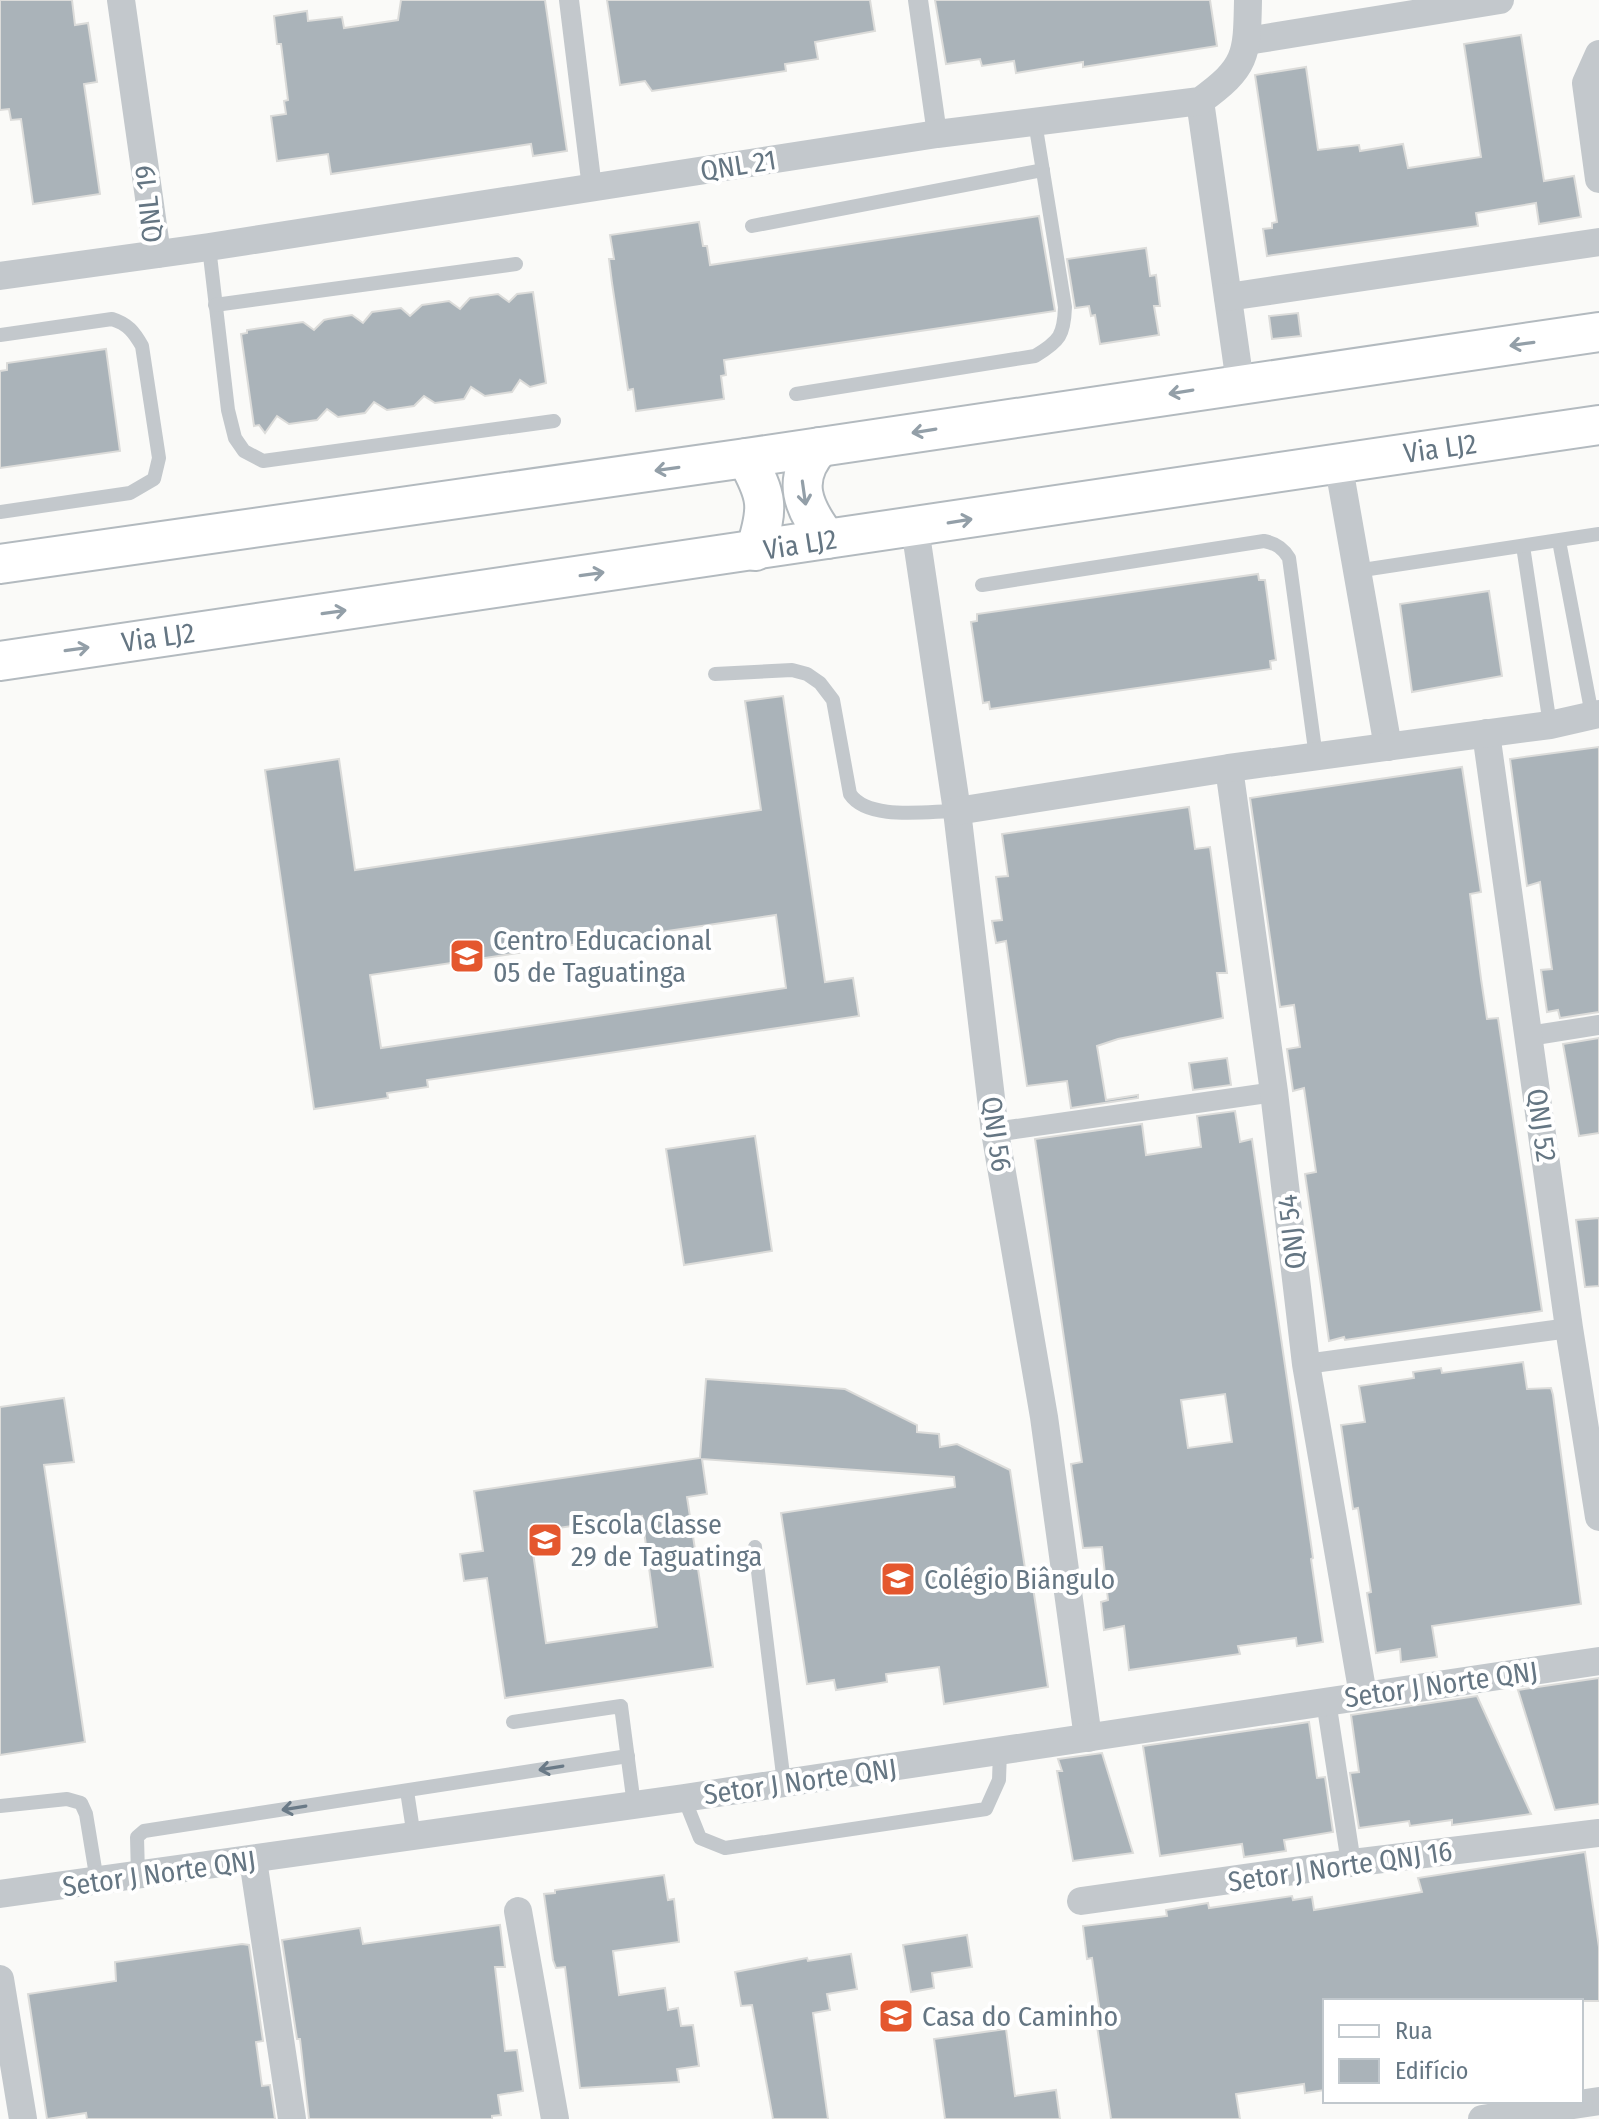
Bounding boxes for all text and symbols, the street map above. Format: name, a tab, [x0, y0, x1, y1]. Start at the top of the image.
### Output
street label: QNL 21	[698, 143, 778, 188]
street label: QNL 19	[128, 163, 169, 245]
one-way arrow	[1509, 336, 1536, 351]
one-way arrow	[1169, 385, 1194, 400]
one-way arrow	[912, 424, 937, 439]
street label: Via LJ2	[1401, 427, 1479, 470]
one-way arrow	[655, 462, 680, 477]
one-way arrow	[797, 480, 812, 506]
one-way arrow	[947, 512, 972, 527]
street label: Via LJ2	[761, 522, 839, 567]
one-way arrow	[579, 566, 604, 581]
one-way arrow	[321, 604, 347, 619]
street label: Via LJ2	[119, 616, 197, 659]
one-way arrow	[64, 641, 89, 656]
place label: Centro Educacional 05 de Taguatinga	[493, 924, 712, 989]
school or university icon: Centro Educacional 05 de Taguatinga	[448, 937, 486, 975]
street label: QNJ 52	[1520, 1086, 1563, 1164]
street label: QNJ 56	[975, 1094, 1018, 1174]
street label: QNJ 54	[1271, 1193, 1312, 1271]
place label: Escola Classe 29 de Taguatinga	[571, 1508, 762, 1573]
school or university icon: Escola Classe 29 de Taguatinga	[526, 1521, 564, 1559]
school or university icon: Colégio Biângulo	[879, 1560, 917, 1598]
place label: Colégio Biângulo	[924, 1563, 1115, 1596]
street label: Setor J Norte QNJ	[1342, 1655, 1540, 1714]
street label: Setor J Norte QNJ	[701, 1752, 899, 1811]
one-way arrow	[538, 1761, 564, 1776]
one-way arrow	[282, 1801, 307, 1816]
street label: Setor J Norte QNJ 16	[1226, 1834, 1454, 1899]
street label: Setor J Norte QNJ	[60, 1844, 258, 1903]
school or university icon: Casa do Caminho	[877, 1997, 915, 2035]
legend	[1323, 1999, 1583, 2103]
place label: Casa do Caminho	[922, 2000, 1118, 2033]
text: Rua	[1395, 2017, 1432, 2045]
text: Edifício	[1395, 2057, 1468, 2085]

